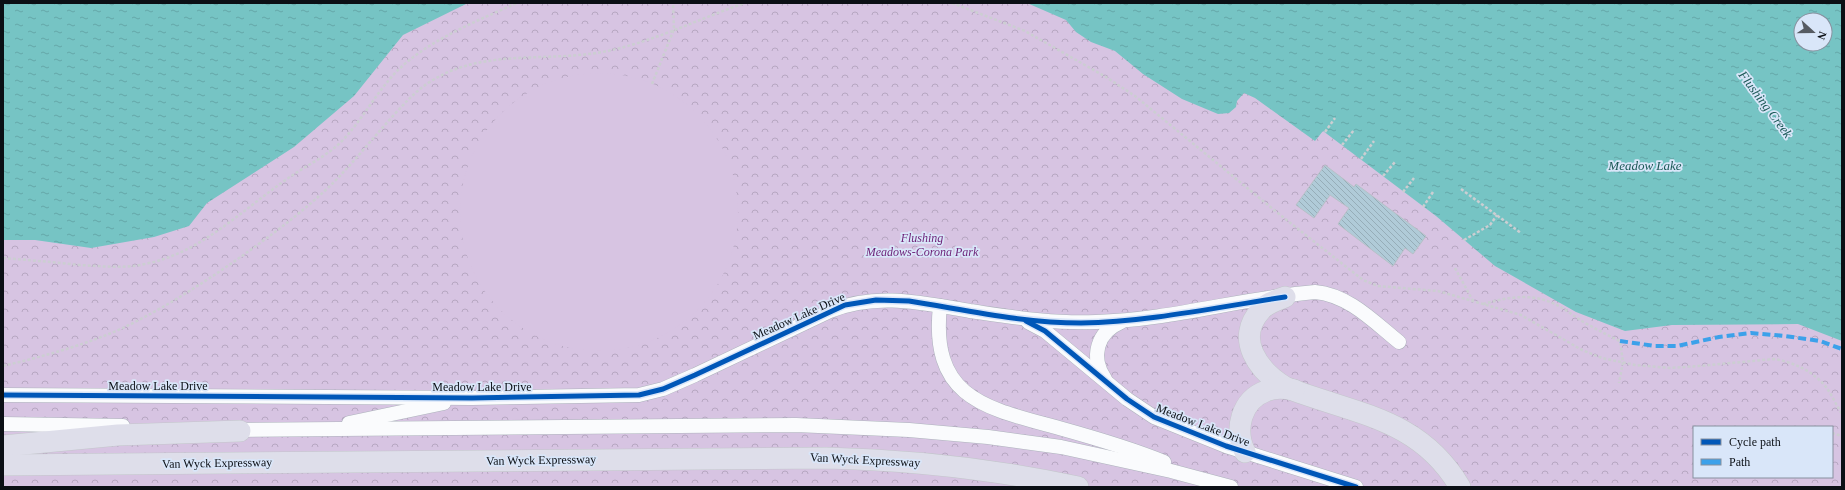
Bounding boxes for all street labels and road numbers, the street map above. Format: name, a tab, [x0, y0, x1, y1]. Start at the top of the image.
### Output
street label: Meadow Lake Drive	[751, 289, 847, 343]
street label: Meadow Lake Drive	[108, 379, 208, 393]
street label: Meadow Lake Drive	[432, 380, 532, 394]
street label: Meadow Lake Drive	[1154, 401, 1252, 449]
street label: Van Wyck Expressway	[810, 450, 920, 470]
street label: Van Wyck Expressway	[486, 452, 596, 468]
street label: Van Wyck Expressway	[162, 455, 272, 471]

